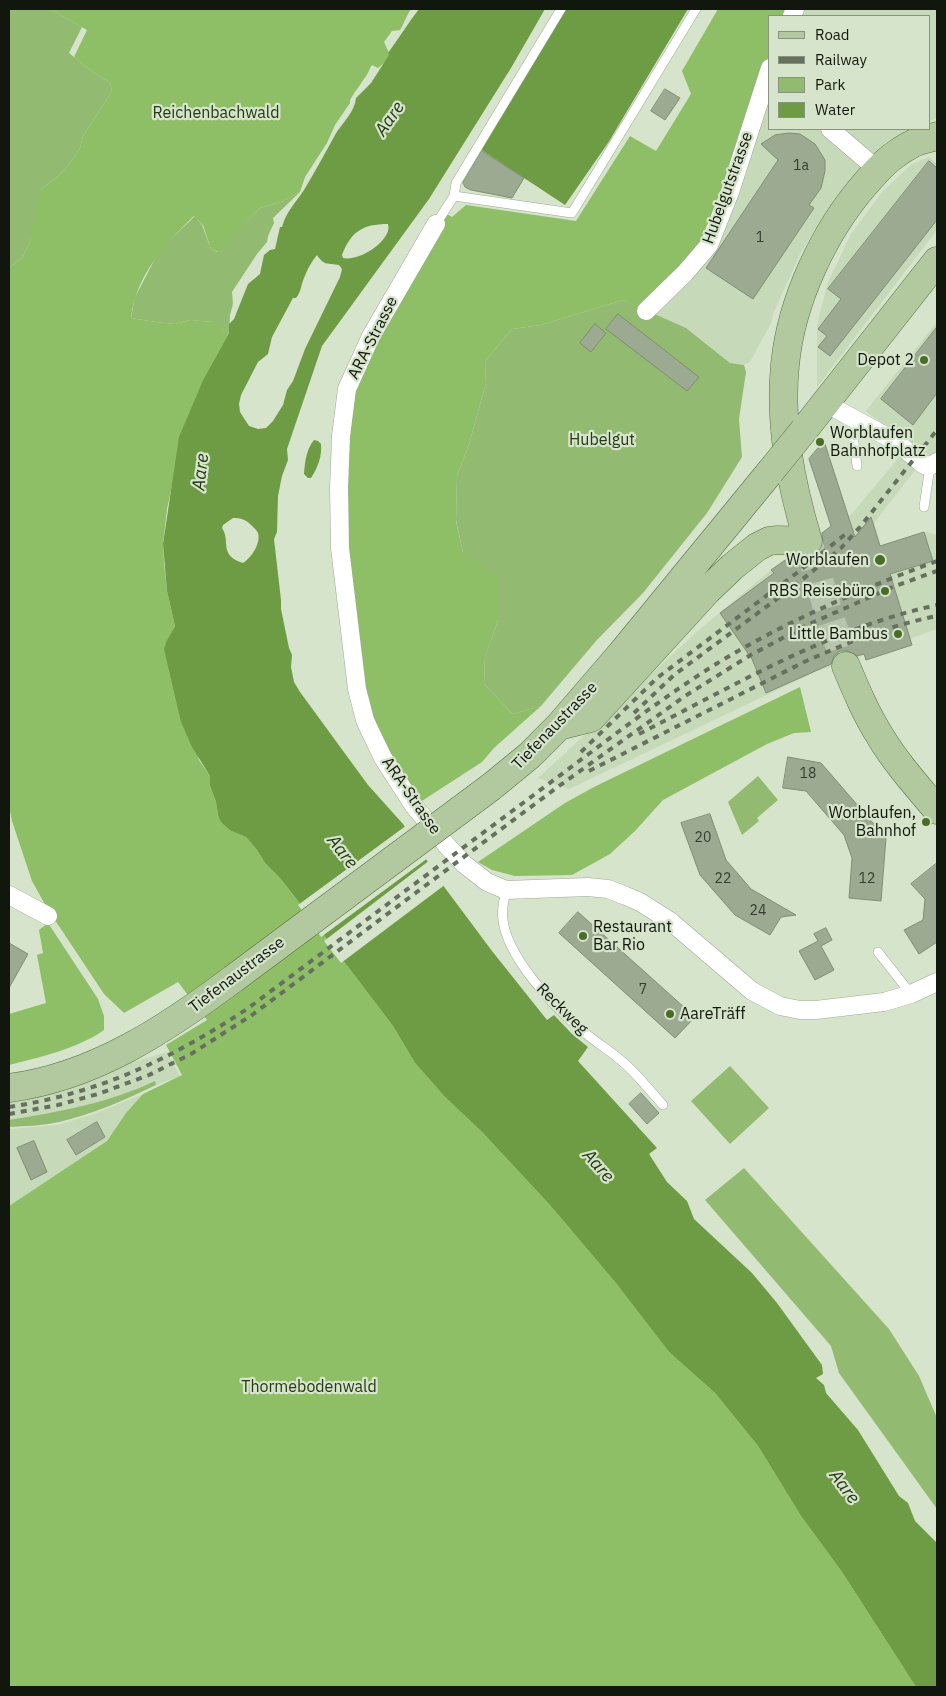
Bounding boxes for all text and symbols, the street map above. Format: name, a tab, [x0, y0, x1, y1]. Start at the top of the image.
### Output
legend	[768, 15, 931, 130]
text: Road	[815, 25, 850, 44]
text: Railway	[815, 50, 867, 69]
text: Park	[815, 75, 845, 94]
water label: Aare	[371, 98, 409, 140]
text: Water	[815, 100, 855, 119]
park label: Reichenbachwald	[153, 103, 279, 123]
street label: Hubelgutstrasse	[699, 129, 757, 247]
house number: 1a	[793, 158, 809, 174]
house number: 1	[756, 230, 764, 246]
street label: ARA-Strasse	[344, 294, 402, 382]
place label: Depot 2	[857, 350, 914, 370]
marker: Depot 2	[918, 354, 930, 366]
place label: Worblaufen Bahnhofplatz	[830, 423, 926, 461]
park label: Hubelgut	[569, 430, 635, 450]
marker: Worblaufen Bahnhofplatz	[814, 436, 826, 448]
water label: Aare	[188, 452, 214, 492]
place label: Worblaufen	[786, 550, 869, 570]
marker: Worblaufen	[873, 553, 887, 567]
place label: RBS Reisebüro	[769, 581, 875, 601]
marker: RBS Reisebüro	[879, 585, 891, 597]
place label: Little Bambus	[789, 624, 888, 644]
marker: Little Bambus	[892, 628, 904, 640]
street label: Tiefenaustrasse	[508, 678, 602, 774]
street label: ARA-Strasse	[377, 754, 445, 838]
house number: 18	[800, 766, 816, 782]
place label: Worblaufen, Bahnhof	[829, 803, 916, 841]
marker: Worblaufen, Bahnhof	[920, 816, 932, 828]
house number: 20	[695, 830, 711, 846]
water label: Aare	[322, 831, 362, 873]
house number: 22	[715, 871, 731, 887]
house number: 12	[859, 871, 875, 887]
house number: 24	[750, 903, 766, 919]
place label: Restaurant Bar Rio	[593, 917, 672, 955]
marker: Restaurant Bar Rio	[577, 930, 589, 942]
street label: Tiefenaustrasse	[186, 933, 288, 1017]
street label: Reckweg	[532, 979, 592, 1039]
house number: 7	[639, 982, 647, 998]
place label: AareTräff	[680, 1004, 745, 1024]
marker: AareTräff	[664, 1008, 676, 1020]
water label: Aare	[578, 1145, 618, 1187]
park label: Thormebodenwald	[241, 1377, 377, 1397]
water label: Aare	[824, 1466, 864, 1508]

